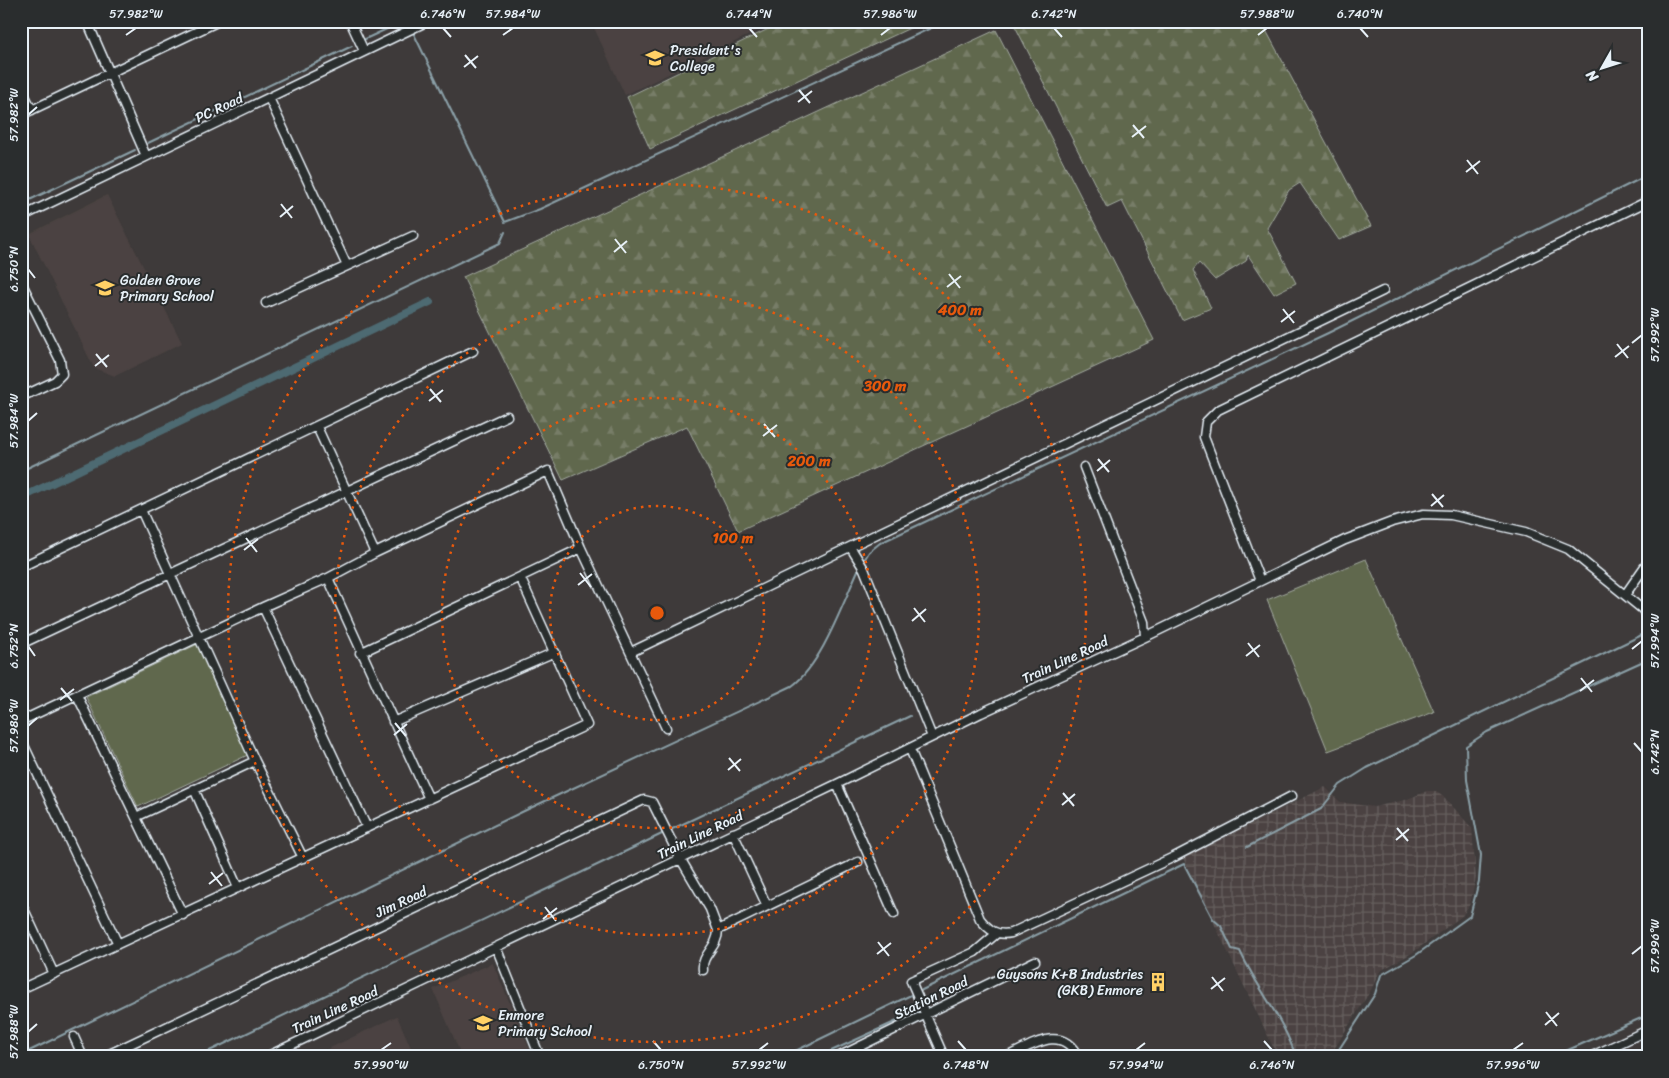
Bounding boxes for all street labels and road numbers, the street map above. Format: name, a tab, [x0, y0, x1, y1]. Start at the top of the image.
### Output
street label: PC Road	[191, 85, 249, 130]
street label: Train Line Road	[1018, 628, 1114, 691]
street label: Train Line Road	[653, 803, 749, 867]
street label: Jim Road	[370, 878, 433, 925]
street label: Station Road	[890, 968, 974, 1027]
street label: Train Line Road	[288, 978, 384, 1041]

